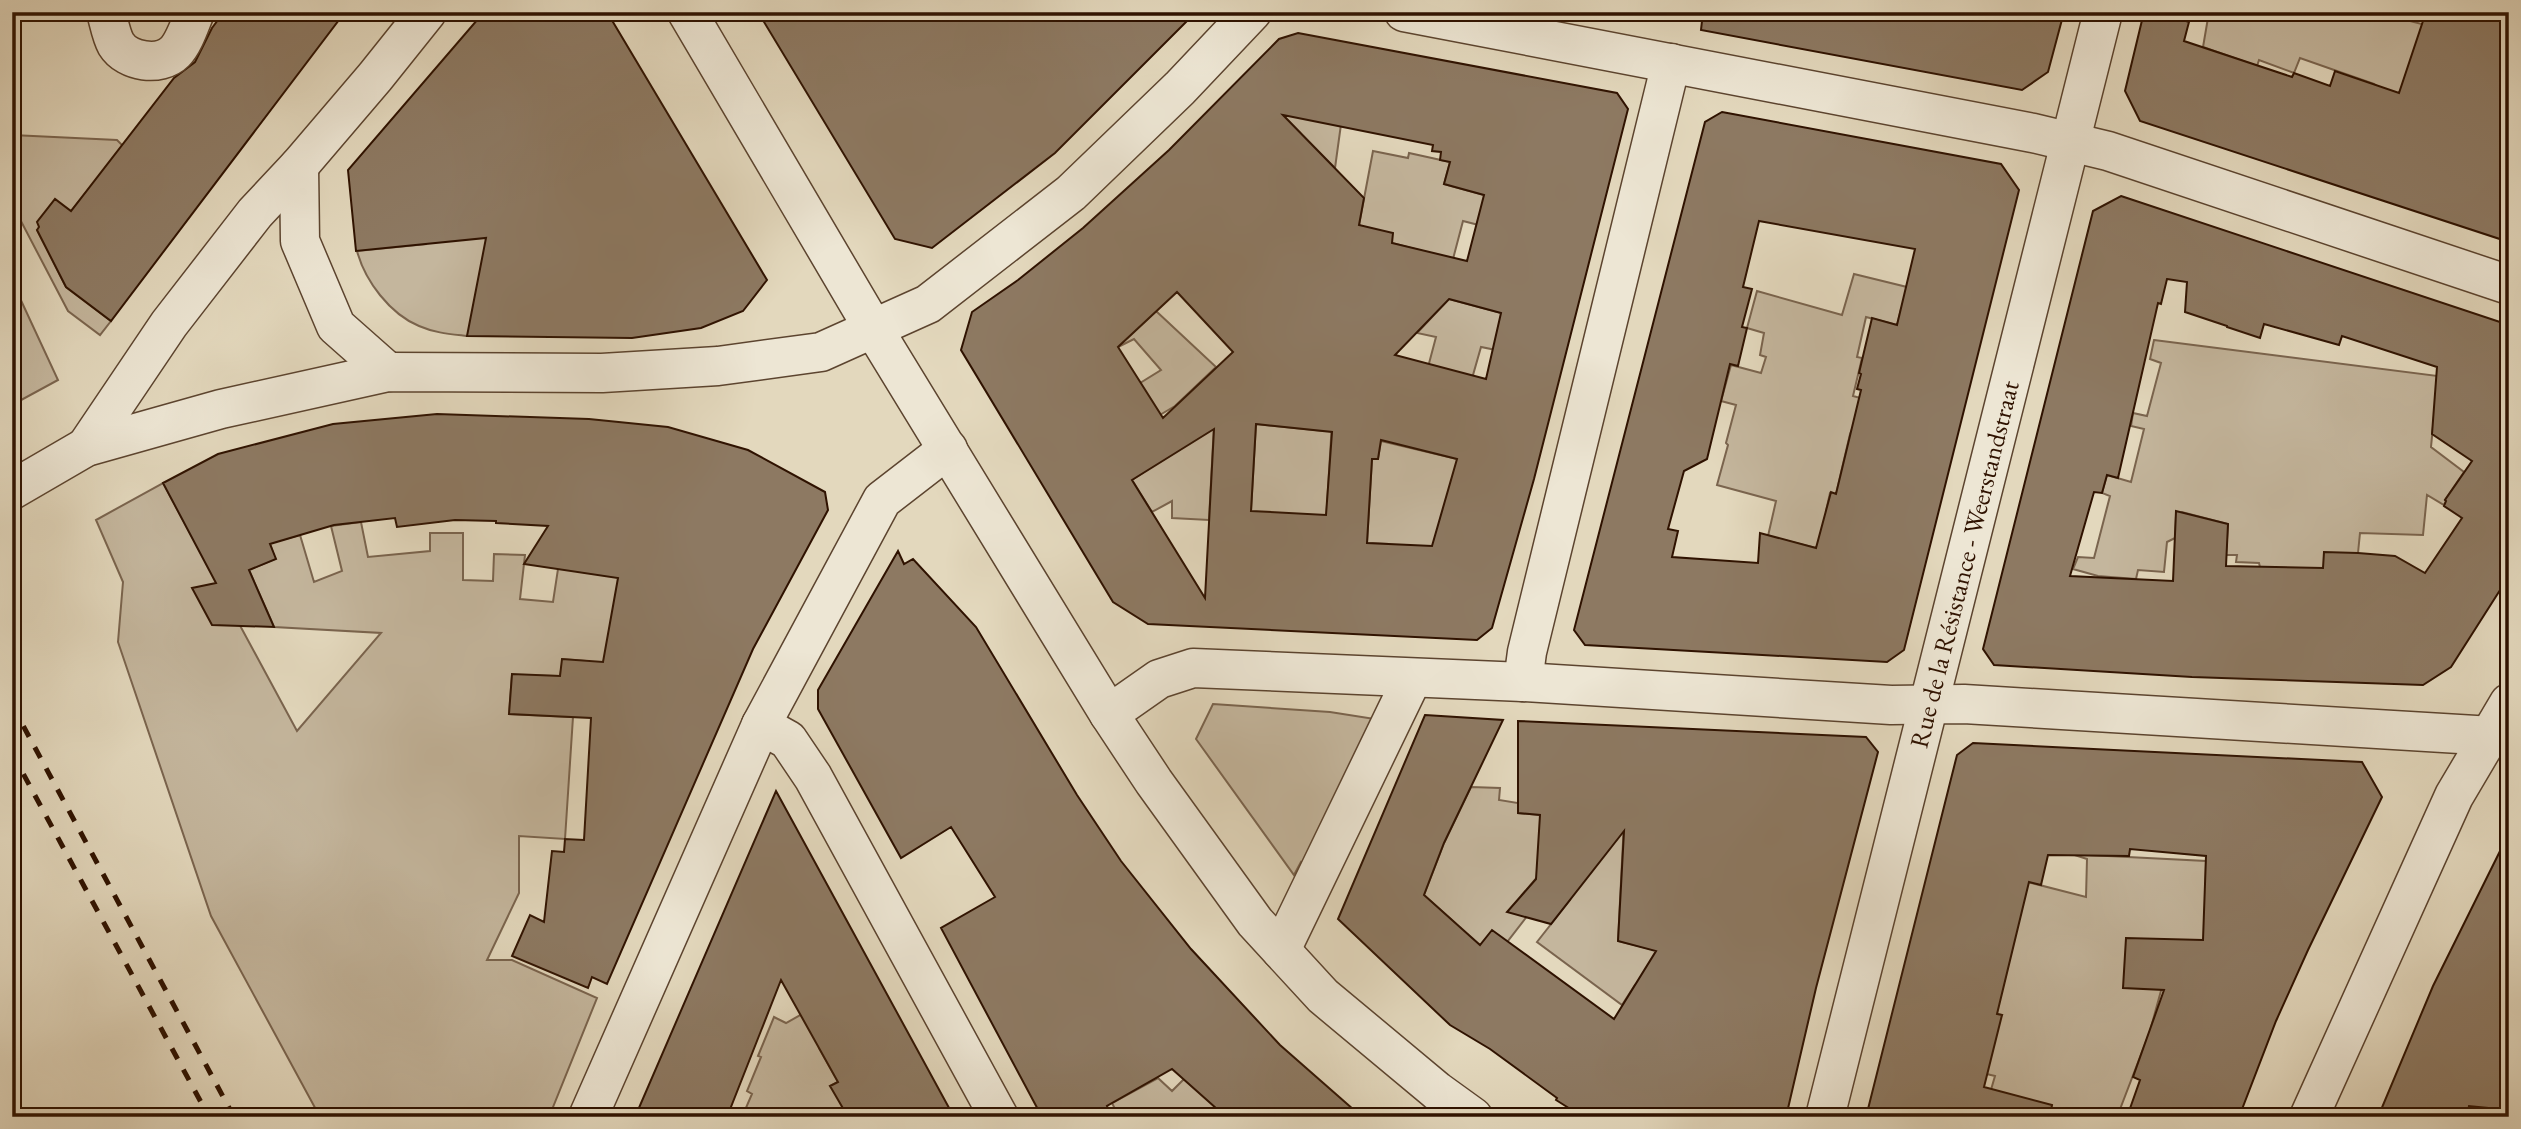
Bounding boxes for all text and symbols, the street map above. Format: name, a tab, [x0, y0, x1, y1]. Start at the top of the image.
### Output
street label: Rue de la Résistance - Weerstandstraat	[1901, 377, 2027, 752]

